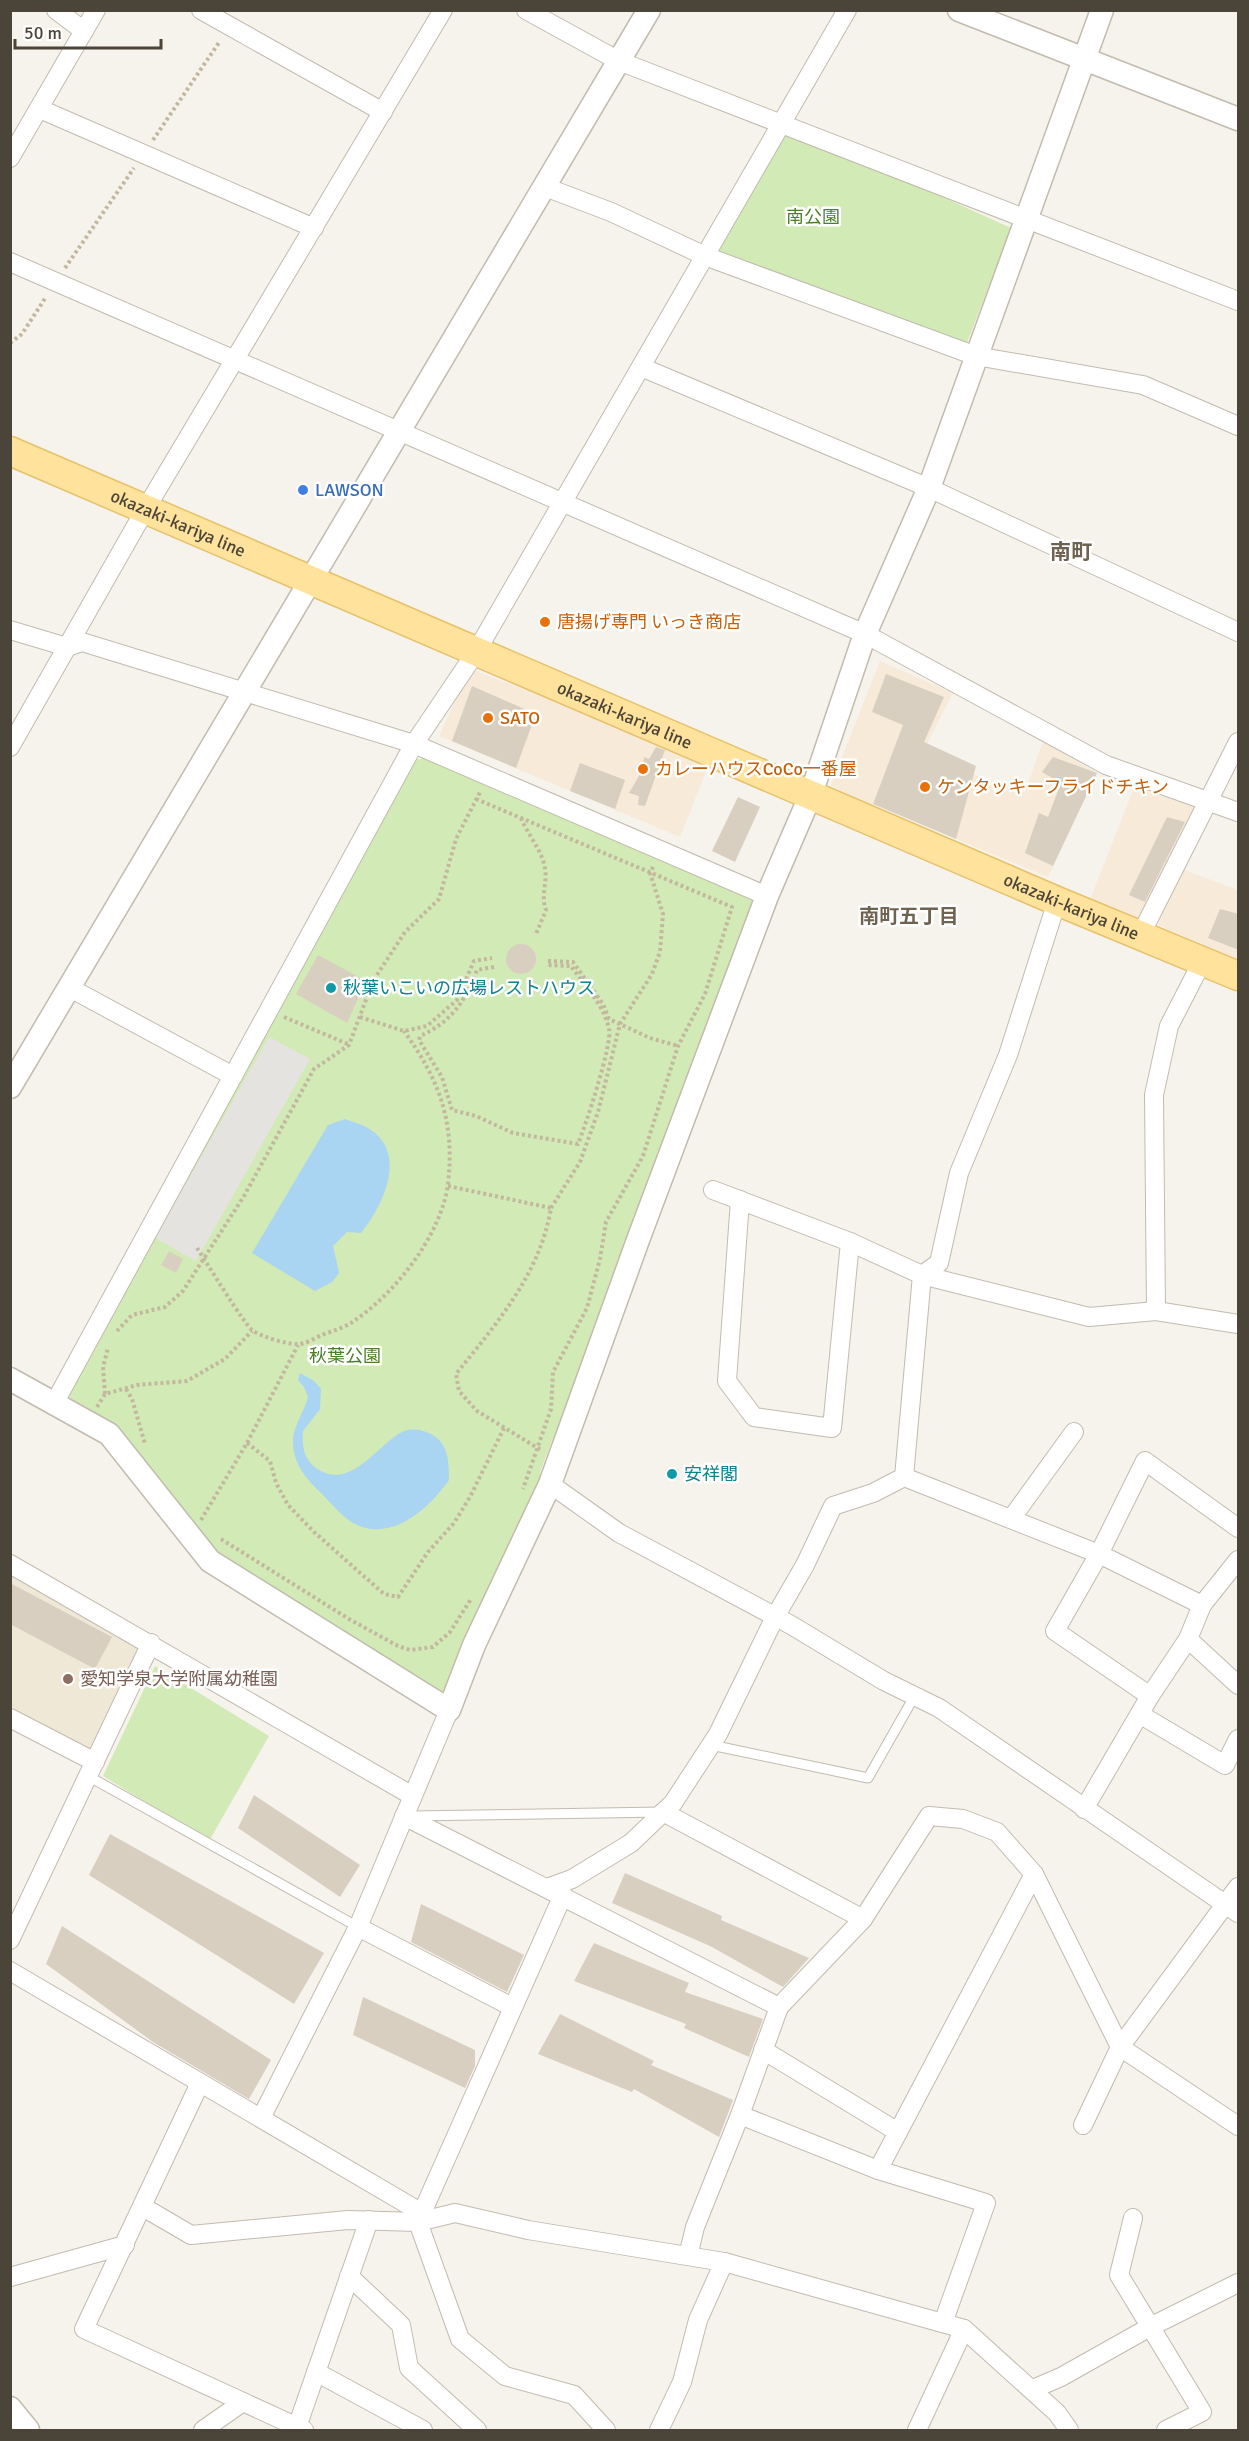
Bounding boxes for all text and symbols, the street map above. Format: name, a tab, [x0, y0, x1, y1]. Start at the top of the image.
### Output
scale bar	[15, 12, 160, 50]
text: 50 m	[24, 22, 62, 44]
park label: 南公園	[786, 206, 840, 228]
place label: LAWSON	[315, 479, 384, 501]
marker: LAWSON	[296, 483, 310, 497]
street label: okazaki-kariya line	[107, 485, 249, 562]
district label: 南町	[1050, 539, 1092, 565]
place label: 唐揚げ専門 いっき商店	[557, 611, 741, 633]
marker: 唐揚げ専門 いっき商店	[538, 615, 552, 629]
street label: okazaki-kariya line	[554, 676, 696, 754]
place label: SATO	[500, 707, 540, 729]
marker: SATO	[481, 711, 495, 725]
place label: カレーハウスCoCo一番屋	[655, 758, 857, 780]
marker: カレーハウスCoCo一番屋	[636, 762, 650, 776]
place label: ケンタッキーフライドチキン	[937, 776, 1169, 798]
marker: ケンタッキーフライドチキン	[918, 780, 932, 794]
street label: okazaki-kariya line	[1000, 868, 1142, 945]
district label: 南町五丁目	[859, 904, 959, 929]
place label: 秋葉いこいの広場レストハウス	[343, 977, 595, 999]
marker: 秋葉いこいの広場レストハウス	[324, 981, 338, 995]
park label: 秋葉公園	[309, 1345, 381, 1367]
place label: 安祥閣	[684, 1463, 738, 1485]
marker: 安祥閣	[665, 1467, 679, 1481]
place label: 愛知学泉大学附属幼稚園	[80, 1668, 278, 1690]
marker: 愛知学泉大学附属幼稚園	[61, 1672, 75, 1686]

